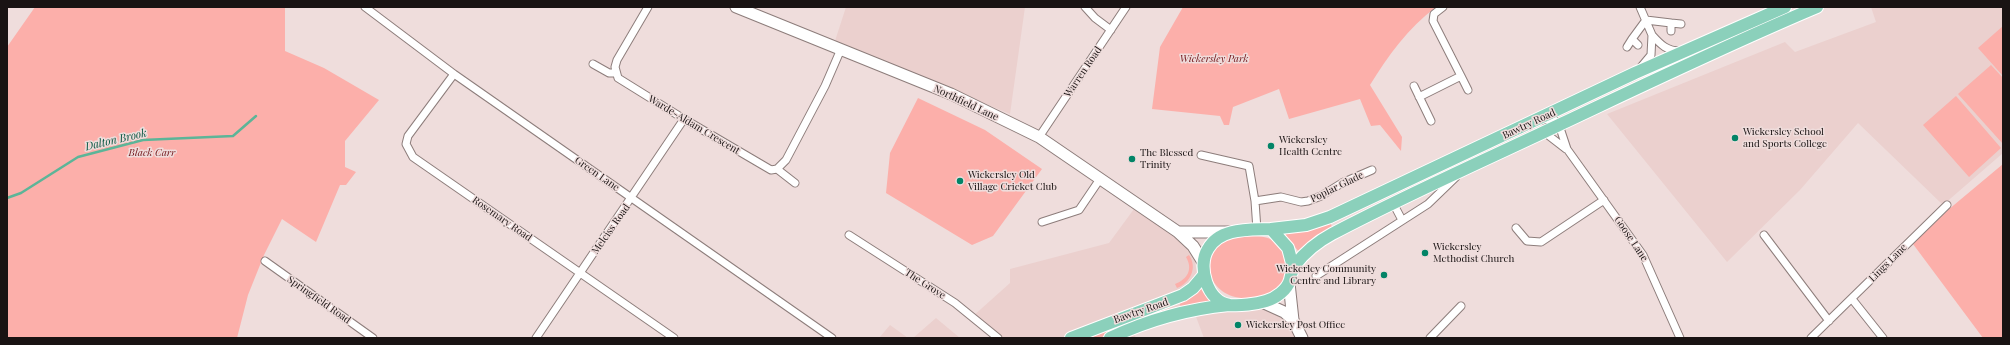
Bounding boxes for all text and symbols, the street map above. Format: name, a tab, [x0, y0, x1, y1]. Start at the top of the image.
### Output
street label: Warren Road	[1062, 44, 1104, 100]
park label: Wickersley Park	[1180, 53, 1248, 65]
street label: Northfield Lane	[932, 83, 1000, 123]
street label: Warde-Aldam Crescent	[646, 93, 742, 157]
street label: Bawtry Road	[1501, 106, 1557, 142]
place label: Wickersley School and Sports College	[1743, 126, 1827, 150]
water label: Dalton Brook	[84, 127, 148, 153]
marker: Wickersley School and Sports College	[1730, 133, 1740, 143]
place label: Wickersley Health Centre	[1279, 134, 1342, 158]
marker: Wickersley Health Centre	[1266, 141, 1276, 151]
park label: Black Carr	[129, 147, 175, 159]
place label: The Blessed Trinity	[1140, 147, 1193, 170]
street label: Green Lane	[572, 154, 622, 194]
marker: The Blessed Trinity	[1127, 154, 1137, 164]
place label: Wickersley Old Village Cricket Club	[968, 169, 1057, 192]
street label: Poplar Glade	[1309, 169, 1365, 205]
marker: Wickersley Old Village Cricket Club	[955, 176, 965, 186]
street label: Rosemary Road	[470, 194, 534, 244]
street label: Melciss Road	[589, 202, 633, 256]
street label: Goose Lane	[1612, 214, 1650, 264]
place label: Wickersley Methodist Church	[1433, 241, 1514, 264]
street label: Lings Lane	[1867, 242, 1909, 284]
marker: Wickersley Methodist Church	[1420, 248, 1430, 258]
place label: Wickerley Community Centre and Library	[1276, 263, 1376, 286]
street label: The Grove	[902, 266, 948, 302]
marker: Wickerley Community Centre and Library	[1379, 270, 1389, 280]
street label: Springfield Road	[285, 274, 353, 326]
street label: Bawtry Road	[1112, 296, 1170, 326]
place label: Wickersley Post Office	[1246, 319, 1345, 331]
marker: Wickersley Post Office	[1233, 320, 1243, 330]

